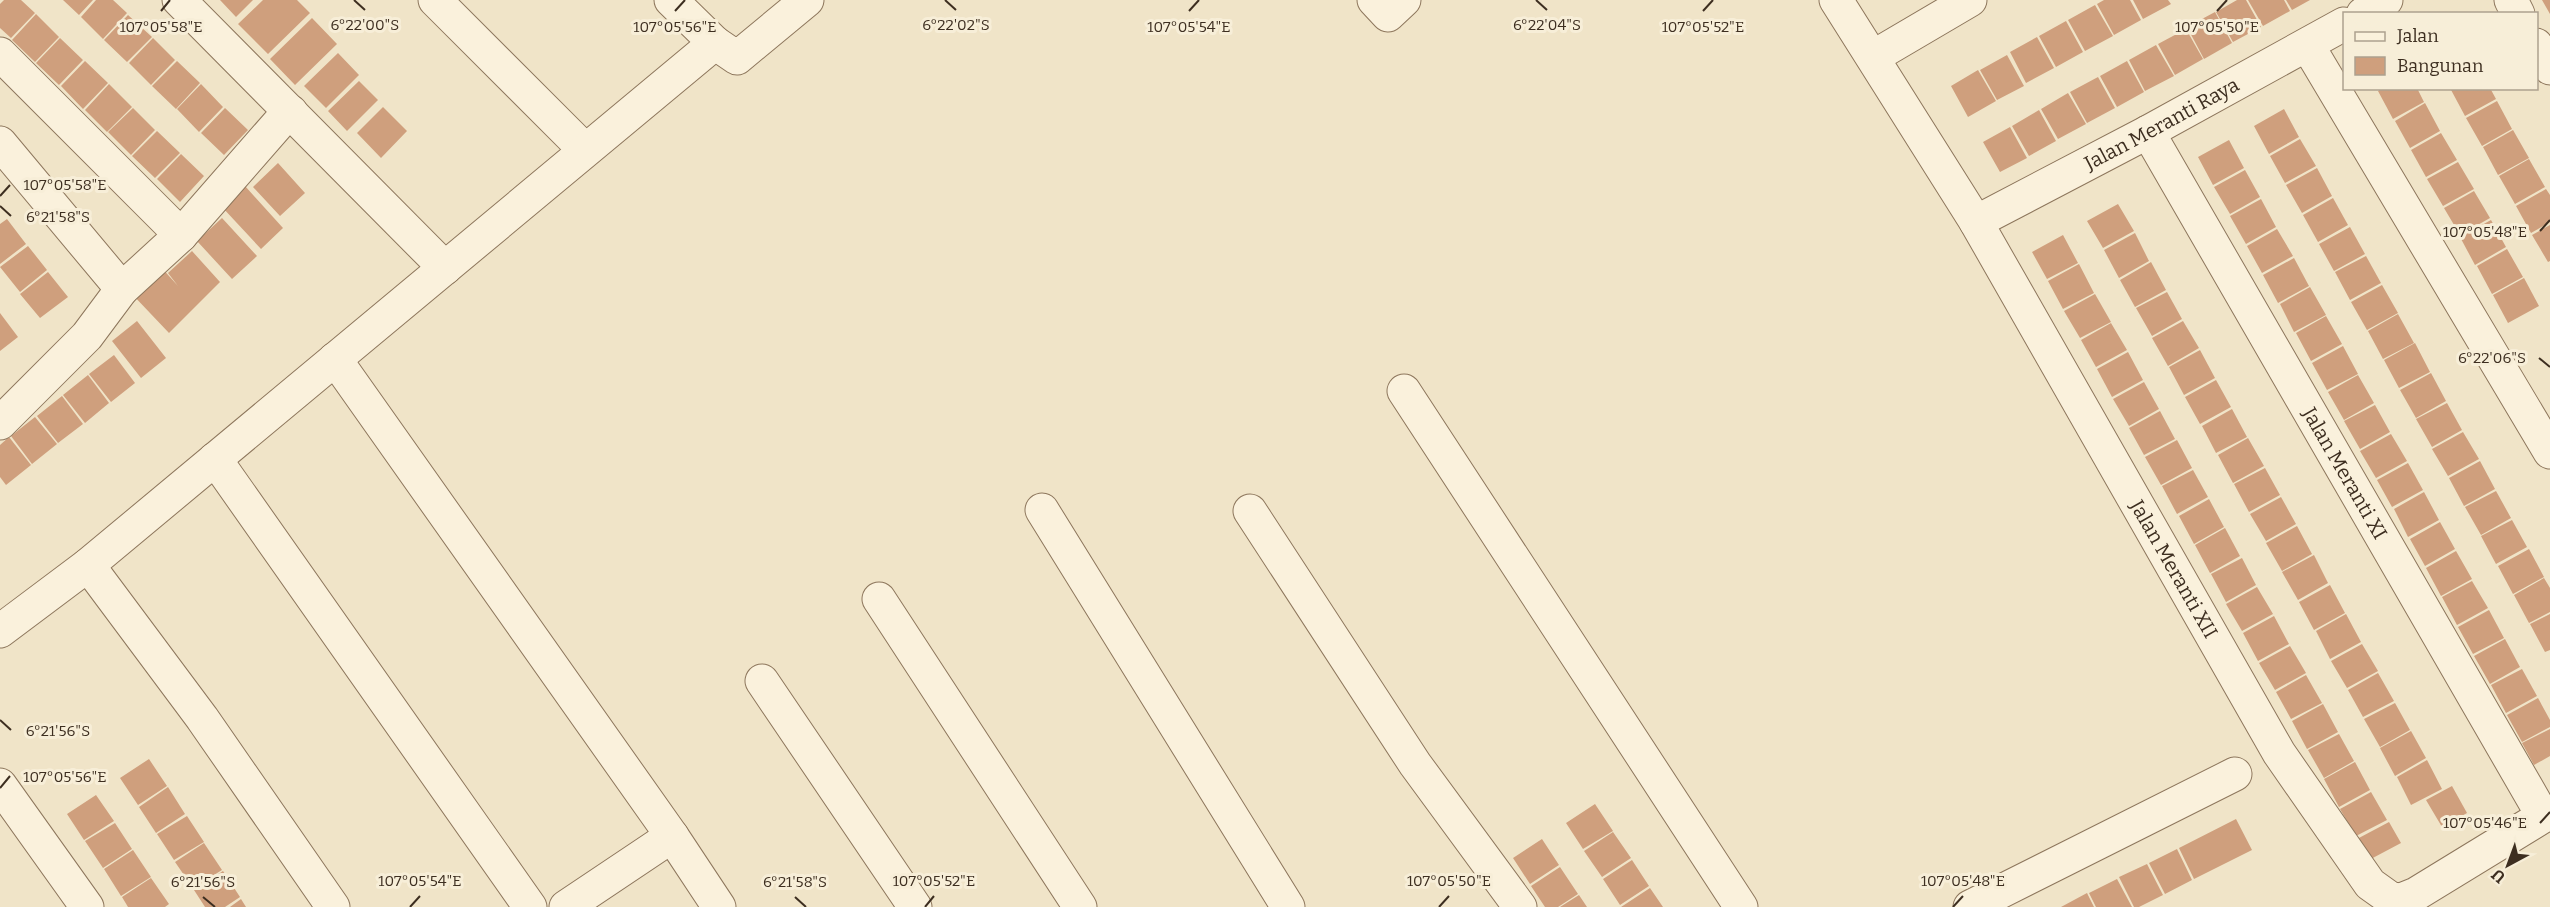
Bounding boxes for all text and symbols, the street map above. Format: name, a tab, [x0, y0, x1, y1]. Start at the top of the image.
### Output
legend	[2343, 12, 2538, 90]
text: 6°22'00"S	[331, 16, 399, 34]
text: 6°22'02"S	[922, 16, 990, 34]
text: 6°22'04"S	[1513, 16, 1581, 34]
text: 107°05'58"E	[119, 18, 203, 36]
text: 107°05'56"E	[633, 18, 717, 36]
text: 107°05'54"E	[1147, 18, 1231, 36]
text: 107°05'52"E	[1662, 18, 1744, 36]
text: 107°05'50"E	[2175, 18, 2259, 36]
text: Jalan	[2396, 25, 2439, 47]
text: Bangunan	[2397, 55, 2484, 77]
street label: Jalan Meranti Raya	[2079, 72, 2243, 176]
text: 107°05'58"E	[23, 176, 107, 194]
text: 6°21'58"S	[26, 208, 90, 226]
text: 107°05'48"E	[2443, 223, 2527, 241]
text: 6°22'06"S	[2458, 349, 2526, 367]
street label: Jalan Meranti XI	[2297, 402, 2392, 543]
street label: Jalan Meranti XII	[2125, 495, 2223, 642]
text: 6°21'56"S	[26, 722, 90, 740]
text: 107°05'56"E	[23, 768, 107, 786]
text: 107°05'46"E	[2443, 814, 2527, 832]
north arrow	[2478, 835, 2538, 895]
text: U	[2488, 865, 2509, 887]
text: 107°05'54"E	[378, 872, 462, 890]
text: 107°05'52"E	[893, 872, 975, 890]
text: 107°05'50"E	[1407, 872, 1491, 890]
text: 107°05'48"E	[1921, 872, 2005, 890]
text: 6°21'56"S	[171, 873, 235, 891]
text: 6°21'58"S	[763, 873, 827, 891]

